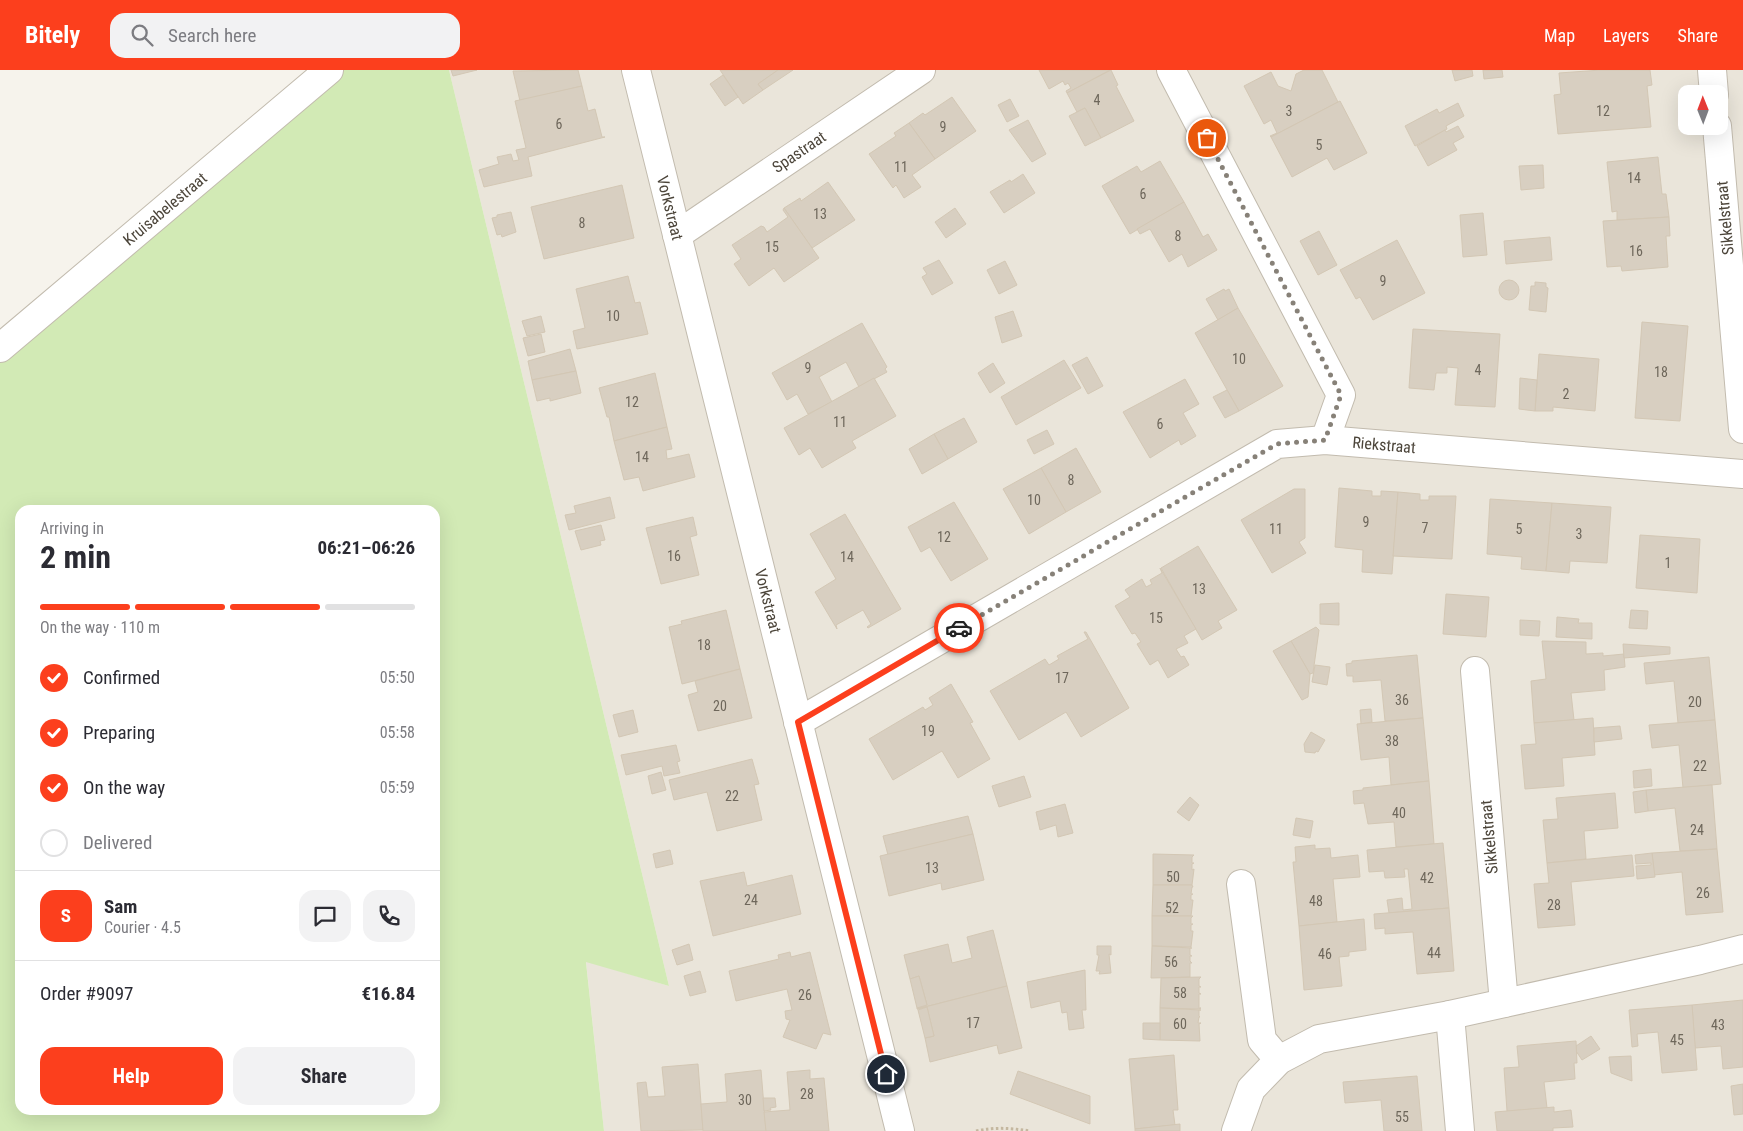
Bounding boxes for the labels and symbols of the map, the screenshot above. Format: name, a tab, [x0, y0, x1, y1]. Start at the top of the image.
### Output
north arrow	[1678, 85, 1728, 135]
house number: 4	[1094, 92, 1101, 108]
house number: 3	[1286, 103, 1292, 119]
house number: 12	[1596, 103, 1610, 119]
house number: 6	[556, 116, 563, 132]
pin	[1186, 117, 1228, 159]
house number: 9	[940, 119, 946, 135]
street label: Spastraat	[769, 127, 830, 177]
house number: 5	[1316, 137, 1323, 153]
house number: 11	[894, 159, 908, 175]
street label: Kruisabelestraat	[119, 168, 211, 249]
house number: 14	[1627, 170, 1641, 186]
street label: Vorkstraat	[653, 174, 687, 242]
street label: Sikkelstraat	[1712, 180, 1738, 256]
house number: 6	[1140, 186, 1147, 202]
house number: 13	[813, 206, 827, 222]
house number: 8	[579, 215, 586, 231]
house number: 8	[1175, 228, 1182, 244]
house number: 15	[765, 239, 779, 255]
house number: 16	[1629, 243, 1643, 259]
house number: 9	[1380, 273, 1386, 289]
house number: 10	[606, 308, 620, 324]
house number: 10	[1232, 351, 1246, 367]
house number: 9	[805, 360, 811, 376]
house number: 4	[1475, 362, 1482, 378]
house number: 18	[1654, 364, 1668, 380]
house number: 2	[1563, 386, 1570, 402]
house number: 12	[625, 394, 639, 410]
house number: 11	[833, 414, 847, 430]
house number: 6	[1157, 416, 1164, 432]
street label: Riekstraat	[1352, 433, 1417, 457]
house number: 14	[635, 449, 649, 465]
house number: 8	[1068, 472, 1075, 488]
house number: 10	[1027, 492, 1041, 508]
house number: 9	[1363, 514, 1369, 530]
house number: 7	[1422, 520, 1429, 536]
house number: 11	[1269, 521, 1283, 537]
house number: 5	[1516, 521, 1523, 537]
house number: 3	[1576, 526, 1582, 542]
house number: 12	[937, 529, 951, 545]
house number: 16	[667, 548, 681, 564]
house number: 14	[840, 549, 854, 565]
house number: 1	[1665, 555, 1671, 571]
street label: Vorkstraat	[751, 567, 785, 635]
house number: 13	[1192, 581, 1206, 597]
courier	[934, 603, 984, 653]
house number: 15	[1149, 610, 1163, 626]
house number: 18	[697, 637, 711, 653]
house number: 17	[1055, 670, 1069, 686]
house number: 36	[1395, 692, 1409, 708]
house number: 20	[1688, 694, 1702, 710]
house number: 20	[713, 698, 727, 714]
house number: 19	[921, 723, 935, 739]
house number: 38	[1385, 733, 1399, 749]
house number: 22	[1693, 758, 1707, 774]
house number: 22	[725, 788, 739, 804]
street label: Sikkelstraat	[1476, 799, 1502, 875]
house number: 40	[1392, 805, 1406, 821]
house number: 24	[1690, 822, 1704, 838]
house number: 13	[925, 860, 939, 876]
house number: 50	[1166, 869, 1180, 885]
house number: 42	[1420, 870, 1434, 886]
house number: 26	[1696, 885, 1710, 901]
house number: 24	[744, 892, 758, 908]
house number: 48	[1309, 893, 1323, 909]
house number: 28	[1547, 897, 1561, 913]
house number: 52	[1165, 900, 1179, 916]
house number: 44	[1427, 945, 1441, 961]
house number: 46	[1318, 946, 1332, 962]
house number: 56	[1164, 954, 1178, 970]
house number: 58	[1173, 985, 1187, 1001]
house number: 26	[798, 987, 812, 1003]
house number: 17	[966, 1015, 980, 1031]
house number: 60	[1173, 1016, 1187, 1032]
house number: 43	[1711, 1017, 1725, 1033]
house number: 45	[1670, 1032, 1684, 1048]
pin	[865, 1053, 907, 1095]
house number: 28	[800, 1086, 814, 1102]
house number: 30	[738, 1092, 752, 1108]
house number: 55	[1395, 1109, 1409, 1125]

